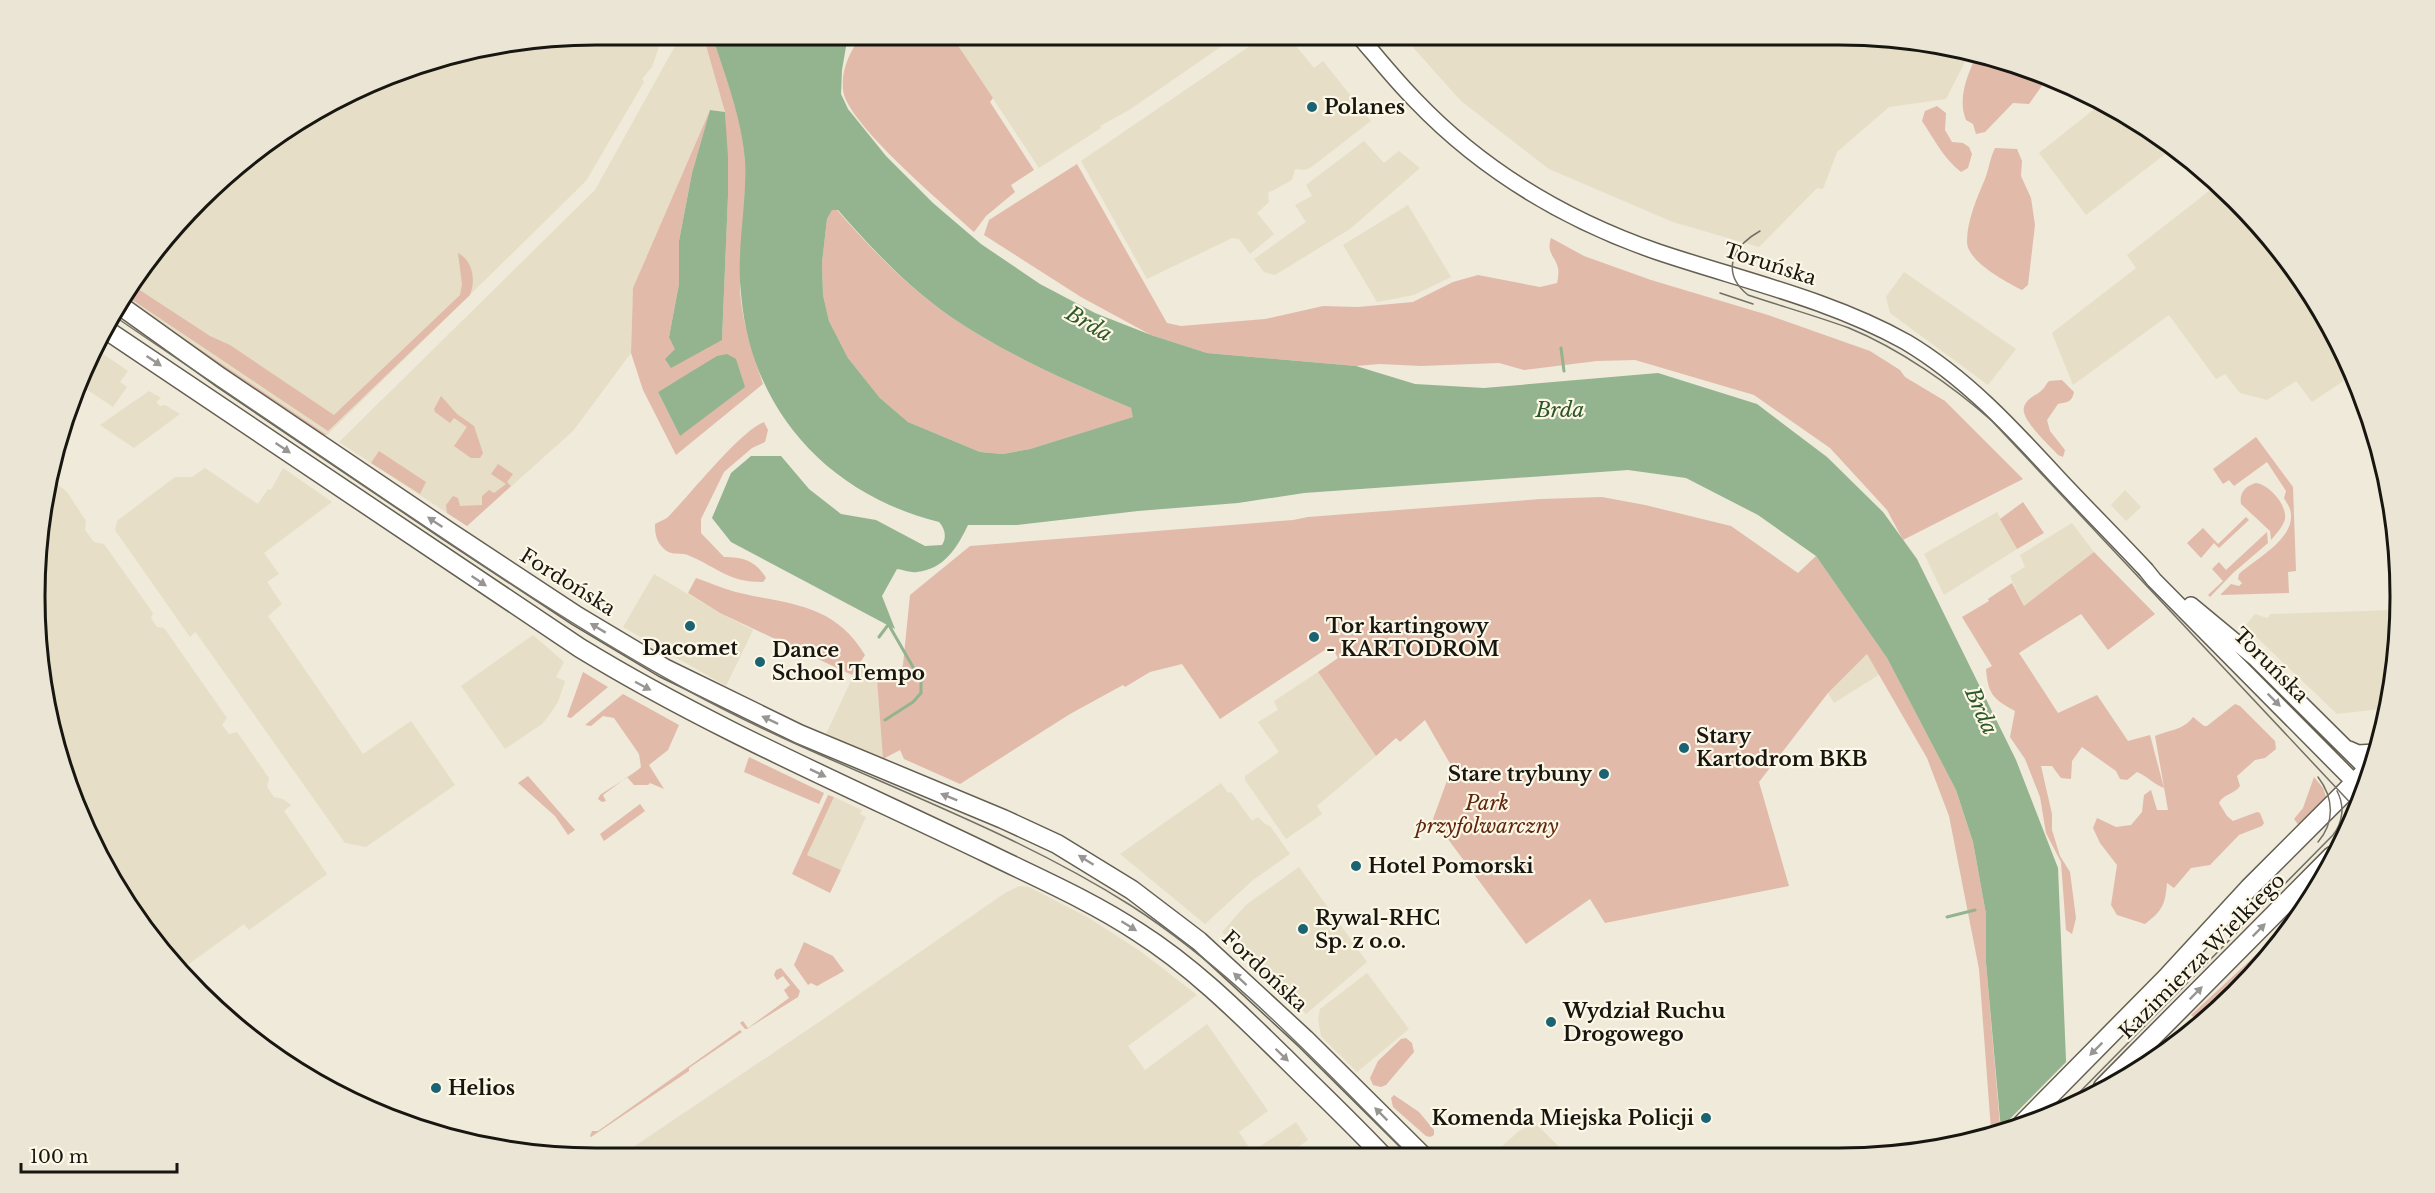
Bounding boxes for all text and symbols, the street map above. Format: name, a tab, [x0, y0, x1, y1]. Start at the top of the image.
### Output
place label: Polanes	[1324, 95, 1405, 119]
marker: Polanes	[1305, 100, 1319, 114]
street label: Toruńska	[1721, 238, 1820, 291]
water label: Brda	[1060, 300, 1117, 347]
one-way arrow	[145, 356, 162, 367]
water label: Brda	[1535, 397, 1584, 423]
one-way arrow	[274, 442, 290, 454]
one-way arrow	[427, 516, 443, 528]
street label: Fordońska	[516, 543, 621, 621]
one-way arrow	[471, 575, 487, 586]
place label: Tor kartingowy - KARTODROM	[1326, 614, 1500, 661]
marker: Dacomet	[683, 619, 697, 633]
one-way arrow	[590, 623, 606, 634]
street label: Toruńska	[2229, 623, 2314, 708]
marker: Tor kartingowy - KARTODROM	[1307, 630, 1321, 644]
place label: Dacomet	[642, 636, 738, 660]
place label: Dance School Tempo	[772, 638, 925, 685]
marker: Dance School Tempo	[753, 655, 767, 669]
one-way arrow	[635, 681, 652, 691]
water label: Brda	[1959, 682, 2003, 739]
one-way arrow	[2266, 692, 2280, 706]
one-way arrow	[762, 716, 779, 725]
place label: Stary Kartodrom BKB	[1696, 724, 1867, 771]
marker: Stary Kartodrom BKB	[1677, 741, 1691, 755]
place label: Stare trybuny	[1448, 762, 1593, 786]
marker: Stare trybuny	[1597, 767, 1611, 781]
one-way arrow	[809, 768, 826, 778]
park label: Park przyfolwarczny	[1414, 791, 1559, 838]
one-way arrow	[940, 792, 958, 802]
place label: Hotel Pomorski	[1368, 854, 1534, 878]
one-way arrow	[1078, 855, 1094, 866]
marker: Hotel Pomorski	[1349, 859, 1363, 873]
street label: Kazimierza Wielkiego	[2114, 868, 2290, 1044]
place label: Rywal-RHC Sp. z o.o.	[1315, 906, 1440, 953]
one-way arrow	[1121, 920, 1137, 931]
marker: Rywal-RHC Sp. z o.o.	[1296, 922, 1310, 936]
one-way arrow	[2251, 924, 2265, 938]
street label: Fordońska	[1217, 925, 1313, 1017]
one-way arrow	[1233, 973, 1248, 986]
one-way arrow	[2189, 986, 2204, 1000]
place label: Wydział Ruchu Drogowego	[1562, 999, 1726, 1046]
marker: Wydział Ruchu Drogowego	[1544, 1015, 1558, 1029]
one-way arrow	[2089, 1042, 2103, 1056]
one-way arrow	[1274, 1048, 1289, 1062]
place label: Helios	[448, 1076, 515, 1100]
marker: Helios	[429, 1081, 443, 1095]
place label: Komenda Miejska Policji	[1432, 1106, 1694, 1130]
one-way arrow	[1374, 1108, 1388, 1122]
marker: Komenda Miejska Policji	[1699, 1111, 1713, 1125]
scale bar	[21, 1136, 177, 1174]
text: 100 m	[30, 1146, 88, 1168]

